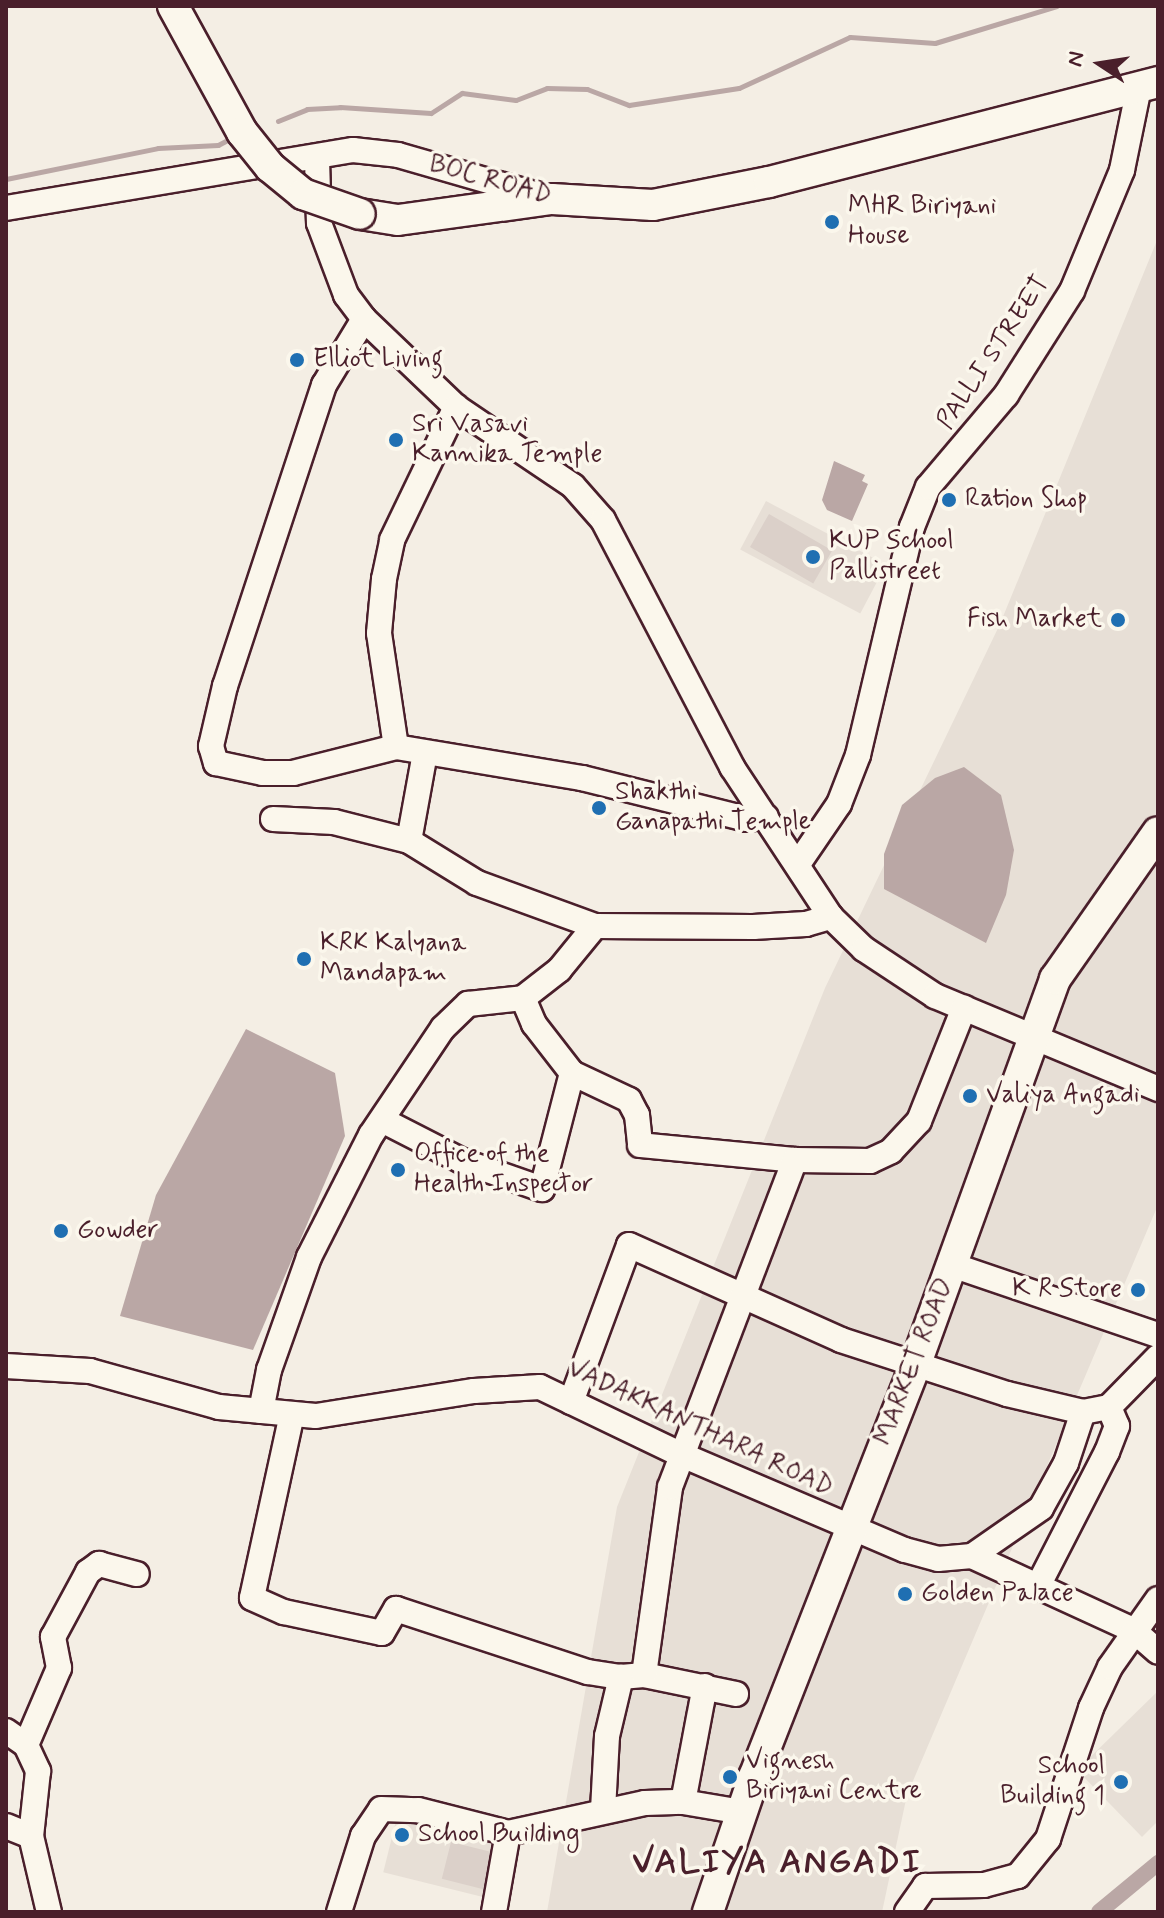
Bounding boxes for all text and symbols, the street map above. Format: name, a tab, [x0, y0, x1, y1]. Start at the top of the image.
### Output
north arrow	[1060, 24, 1140, 104]
text: N	[1061, 49, 1092, 69]
street label: BOC ROAD	[427, 150, 553, 212]
place label: MHR Biriyani House	[848, 191, 996, 252]
marker: MHR Biriyani House	[823, 213, 841, 231]
street label: PALLI STREET	[931, 270, 1057, 436]
place label: Elliot Living	[313, 344, 454, 376]
marker: Elliot Living	[288, 351, 306, 369]
place label: Sri Vasavi Kannika Temple	[412, 409, 597, 470]
marker: Sri Vasavi Kannika Temple	[387, 431, 405, 449]
place label: Ration Shop	[965, 484, 1088, 516]
marker: Ration Shop	[940, 491, 958, 509]
place label: KUP School Pallistreet	[829, 526, 954, 588]
marker: KUP School Pallistreet	[804, 548, 822, 566]
place label: Fish Market	[967, 604, 1102, 636]
marker: Fish Market	[1109, 611, 1127, 629]
place label: Shakthi Ganapathi Temple	[615, 777, 808, 838]
marker: Shakthi Ganapathi Temple	[590, 799, 608, 817]
place label: KRK Kalyana Mandapam	[320, 928, 466, 990]
marker: KRK Kalyana Mandapam	[295, 950, 313, 968]
place label: Valiya Angadi	[986, 1080, 1137, 1112]
marker: Valiya Angadi	[961, 1087, 979, 1105]
place label: Office of the Health Inspector	[414, 1139, 593, 1200]
marker: Office of the Health Inspector	[389, 1161, 407, 1179]
place label: Gowder	[77, 1215, 158, 1247]
marker: Gowder	[52, 1222, 70, 1240]
street label: MARKET ROAD	[869, 1274, 961, 1450]
place label: K R Store	[1016, 1274, 1122, 1306]
marker: K R Store	[1129, 1281, 1147, 1299]
street label: VADAKKANTHARA ROAD	[563, 1354, 837, 1504]
place label: Golden Palace	[921, 1578, 1071, 1610]
marker: Golden Palace	[896, 1585, 914, 1603]
place label: Vignesh Biriyani Centre	[746, 1746, 919, 1808]
place label: School Building 1	[1000, 1751, 1105, 1812]
marker: Vignesh Biriyani Centre	[721, 1768, 739, 1786]
marker: School Building 1	[1112, 1773, 1130, 1791]
place label: School Building	[418, 1819, 579, 1851]
marker: School Building	[393, 1826, 411, 1844]
district label: VALIYA ANGADI	[638, 1843, 916, 1883]

